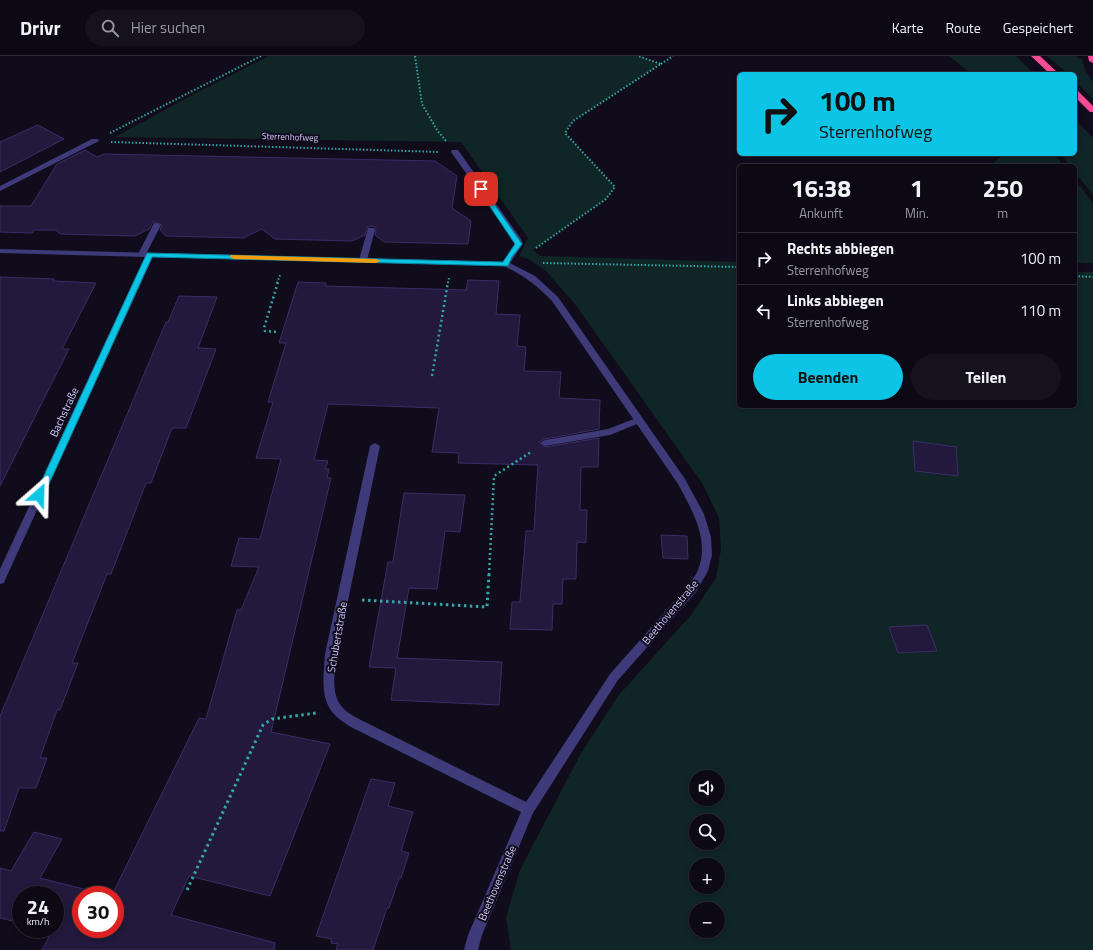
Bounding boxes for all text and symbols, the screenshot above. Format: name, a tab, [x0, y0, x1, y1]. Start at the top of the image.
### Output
search box	[85, 10, 365, 46]
text: Drivr	[20, 13, 61, 42]
text: Hier suchen	[131, 16, 205, 39]
icon: search	[99, 17, 121, 39]
text: Karte	[892, 17, 924, 38]
text: Route	[946, 17, 981, 38]
text: Gespeichert	[1003, 17, 1073, 38]
text: 100 m	[819, 79, 896, 122]
icon: right	[753, 88, 805, 140]
text: Sterrenhofweg	[819, 118, 932, 145]
street label: Sterrenhofweg	[262, 129, 319, 144]
text: 16:38	[791, 170, 851, 206]
text: 1	[910, 170, 924, 206]
text: 250	[983, 170, 1023, 206]
pin	[464, 172, 498, 206]
icon: arrive	[470, 178, 492, 200]
text: Ankunft	[799, 203, 843, 223]
text: Min.	[905, 203, 929, 223]
text: m	[997, 203, 1008, 223]
text: Rechts abbiegen	[787, 237, 894, 260]
text: 100 m	[1020, 247, 1061, 270]
icon: right	[753, 248, 775, 270]
text: Sterrenhofweg	[787, 260, 869, 280]
text: Links abbiegen	[787, 289, 884, 312]
text: 110 m	[1020, 299, 1061, 322]
icon: left	[753, 300, 775, 322]
text: Sterrenhofweg	[787, 312, 869, 332]
button: Beenden	[753, 354, 903, 400]
button: Teilen	[911, 354, 1061, 400]
street label: Bachstraße	[46, 384, 83, 439]
position arrow	[18, 474, 60, 516]
street label: Beethovenstraße	[638, 576, 702, 648]
street label: Schubertstraße	[323, 600, 351, 674]
map controls	[689, 770, 725, 938]
button: sound	[689, 770, 725, 806]
button: search	[689, 814, 725, 850]
street label: Beethovenstraße	[474, 843, 520, 923]
button: +	[689, 858, 725, 894]
speed limit sign: 30	[72, 886, 124, 938]
text: 24	[27, 891, 49, 922]
button: −	[689, 902, 725, 938]
text: km/h	[27, 914, 49, 929]

